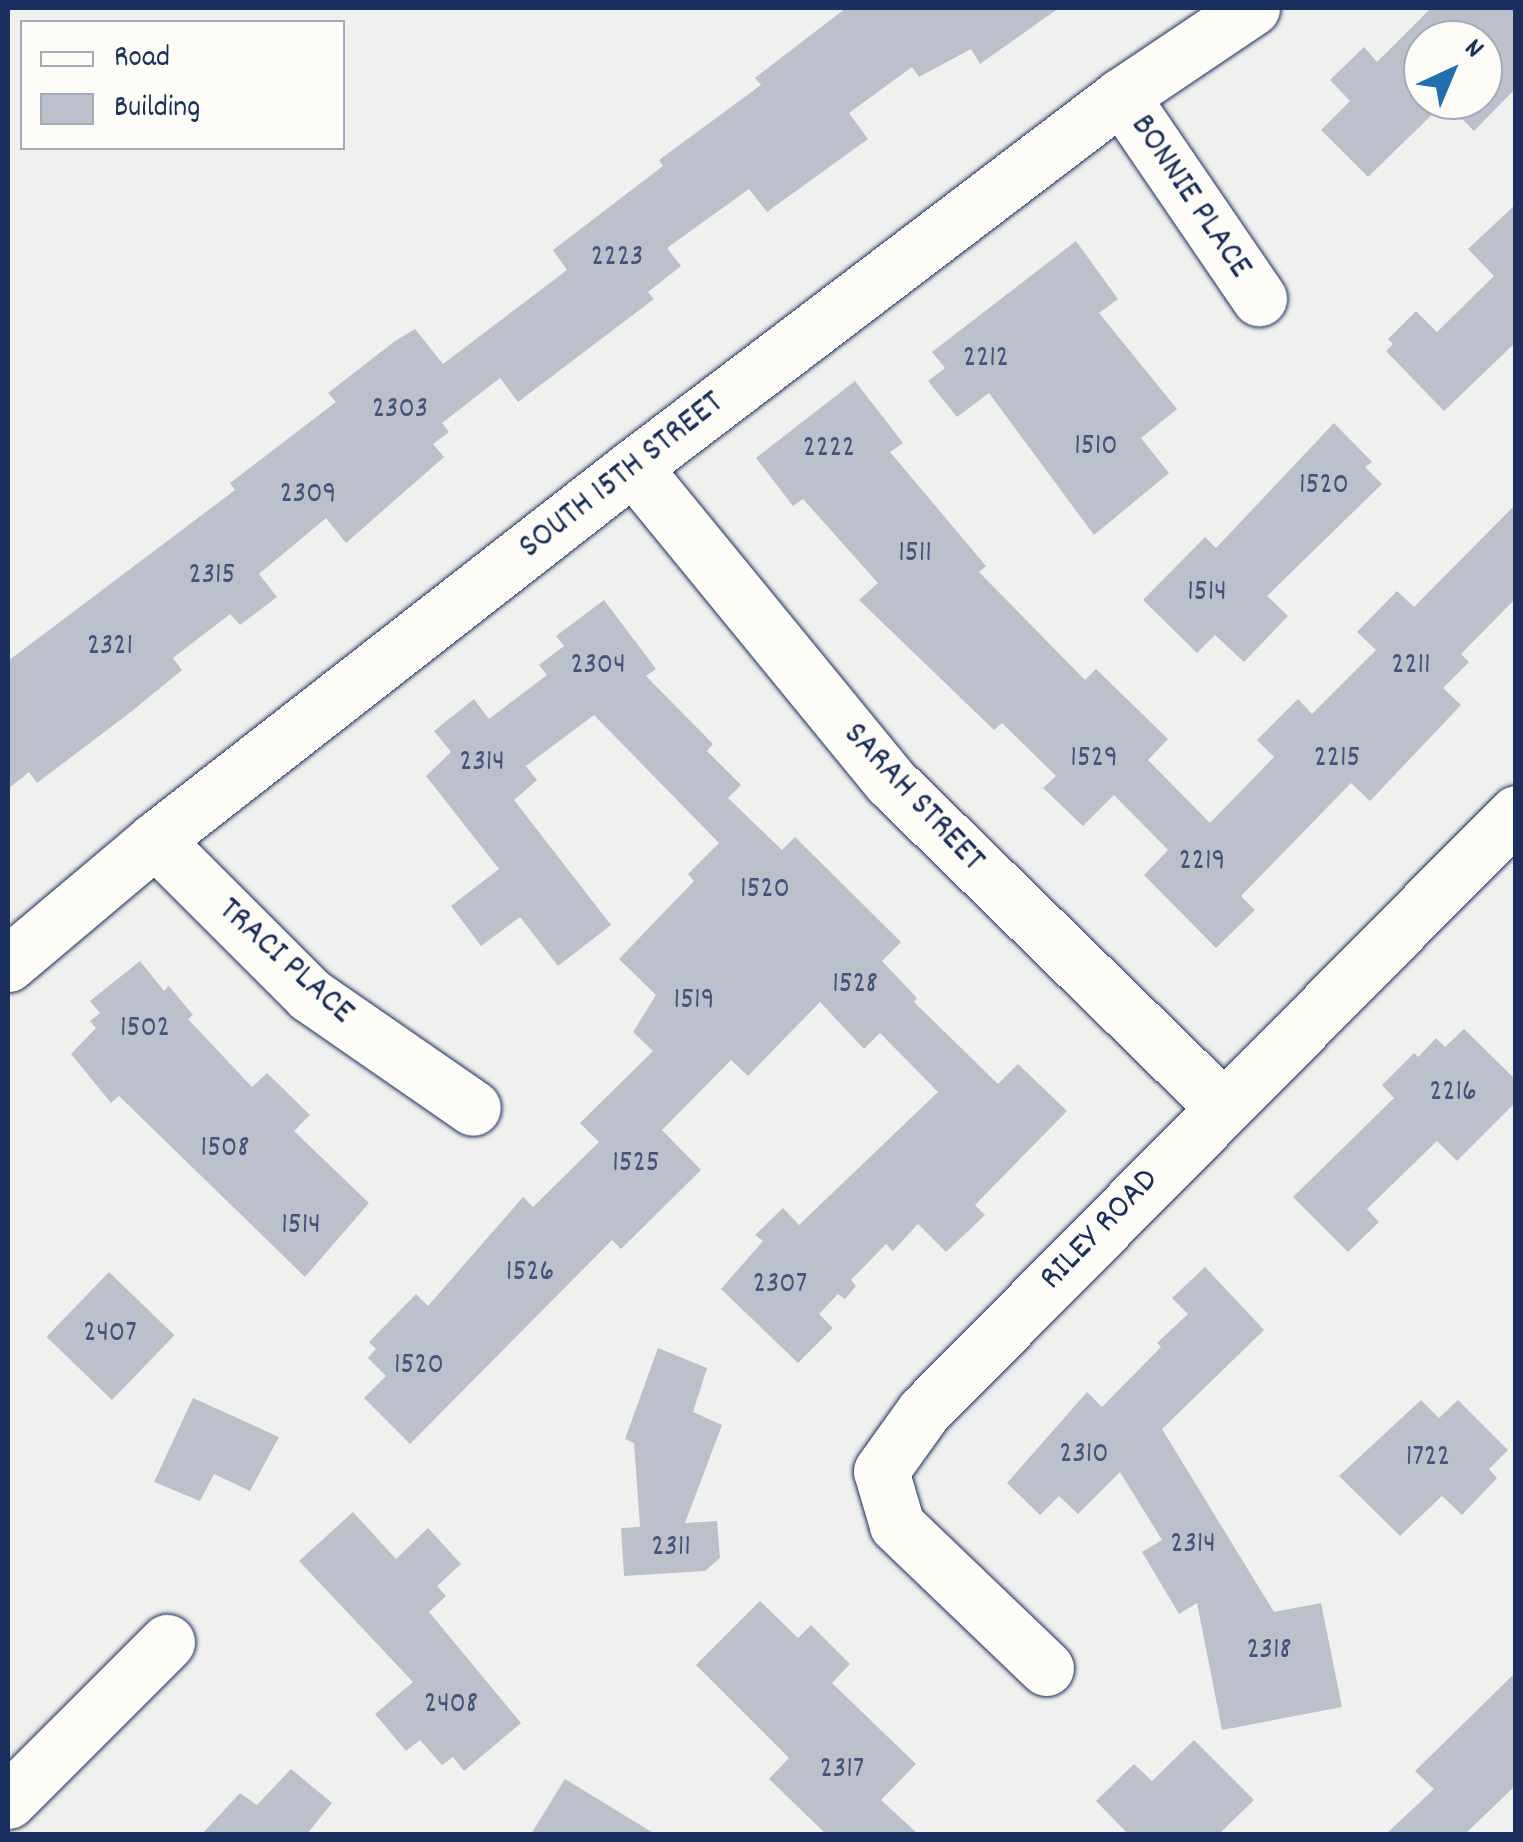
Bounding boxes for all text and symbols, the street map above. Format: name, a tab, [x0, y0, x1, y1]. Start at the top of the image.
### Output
legend	[20, 20, 345, 150]
north arrow	[1403, 20, 1503, 120]
text: N	[1454, 31, 1491, 69]
text: Road	[114, 38, 170, 81]
text: Building	[114, 88, 200, 131]
street label: BONNIE PLACE	[1120, 107, 1260, 287]
house number: 2223	[591, 241, 643, 277]
house number: 2212	[963, 342, 1009, 378]
street label: SOUTH 15TH STREET	[511, 383, 733, 569]
house number: 2303	[372, 393, 428, 429]
house number: 1510	[1074, 430, 1118, 466]
house number: 2222	[803, 432, 855, 468]
house number: 1520	[1299, 469, 1349, 505]
house number: 2309	[280, 478, 336, 514]
house number: 1511	[898, 537, 932, 573]
house number: 2315	[189, 559, 235, 595]
house number: 1514	[1187, 576, 1227, 612]
house number: 2321	[87, 630, 133, 666]
house number: 2304	[570, 649, 626, 685]
house number: 2211	[1391, 649, 1431, 685]
street label: SARAH STREET	[833, 715, 993, 881]
house number: 1529	[1070, 742, 1118, 778]
house number: 2215	[1314, 742, 1360, 778]
house number: 2314	[459, 746, 505, 782]
house number: 2219	[1179, 845, 1225, 881]
house number: 1520	[740, 873, 790, 909]
street label: TRACI PLACE	[208, 890, 362, 1034]
house number: 1528	[832, 968, 878, 1004]
house number: 1519	[674, 984, 714, 1020]
house number: 1502	[120, 1012, 170, 1048]
house number: 2216	[1429, 1076, 1477, 1112]
house number: 1508	[201, 1132, 249, 1168]
house number: 1525	[612, 1147, 660, 1183]
street label: RILEY ROAD	[1032, 1160, 1168, 1300]
house number: 1514	[281, 1209, 321, 1245]
house number: 1526	[506, 1256, 554, 1292]
house number: 2307	[753, 1268, 807, 1304]
house number: 2407	[83, 1317, 137, 1353]
house number: 1520	[394, 1349, 444, 1385]
house number: 2310	[1059, 1438, 1109, 1474]
house number: 1722	[1406, 1441, 1450, 1477]
house number: 2314	[1170, 1528, 1216, 1564]
house number: 2311	[651, 1531, 691, 1567]
house number: 2318	[1246, 1634, 1292, 1670]
house number: 2408	[424, 1688, 478, 1724]
house number: 2317	[820, 1753, 864, 1789]

